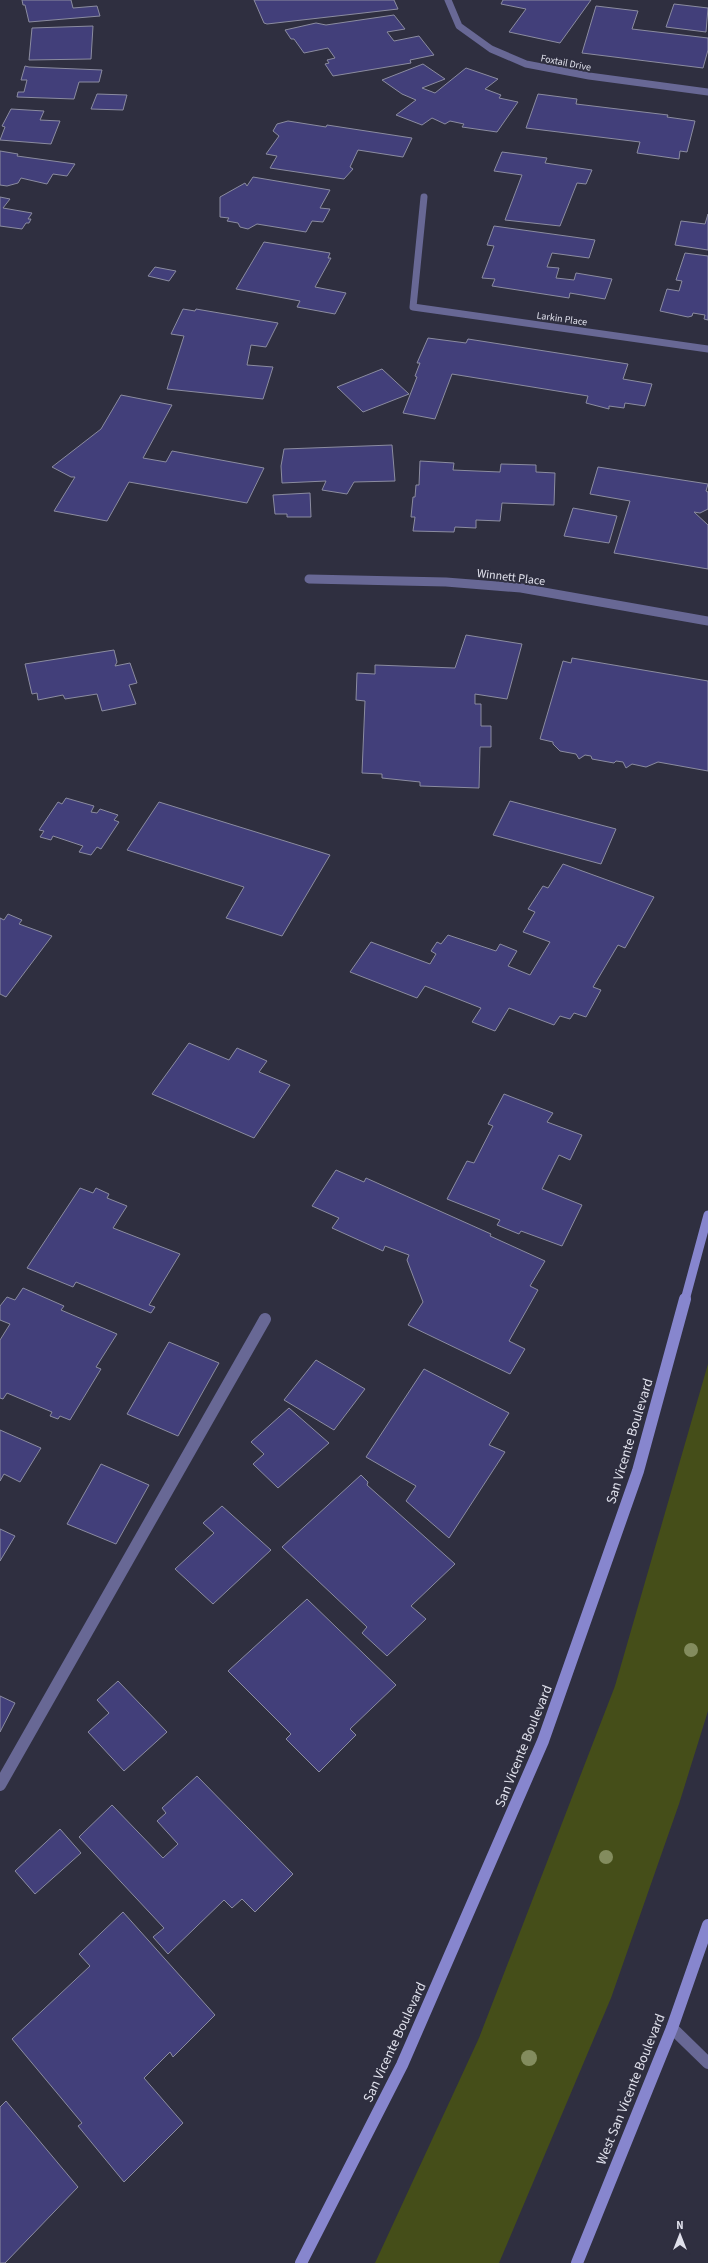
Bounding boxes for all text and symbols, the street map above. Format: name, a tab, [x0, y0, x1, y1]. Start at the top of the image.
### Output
street label: Foxtail Drive	[539, 51, 592, 75]
street label: Larkin Place	[536, 309, 588, 329]
street label: Winnett Place	[476, 565, 546, 590]
street label: San Vicente Boulevard	[601, 1376, 659, 1507]
street label: San Vicente Boulevard	[490, 1682, 558, 1811]
street label: San Vicente Boulevard	[358, 1979, 432, 2106]
street label: West San Vicente Boulevard	[591, 2011, 670, 2168]
north arrow	[660, 2215, 700, 2255]
text: N	[676, 2218, 684, 2233]

